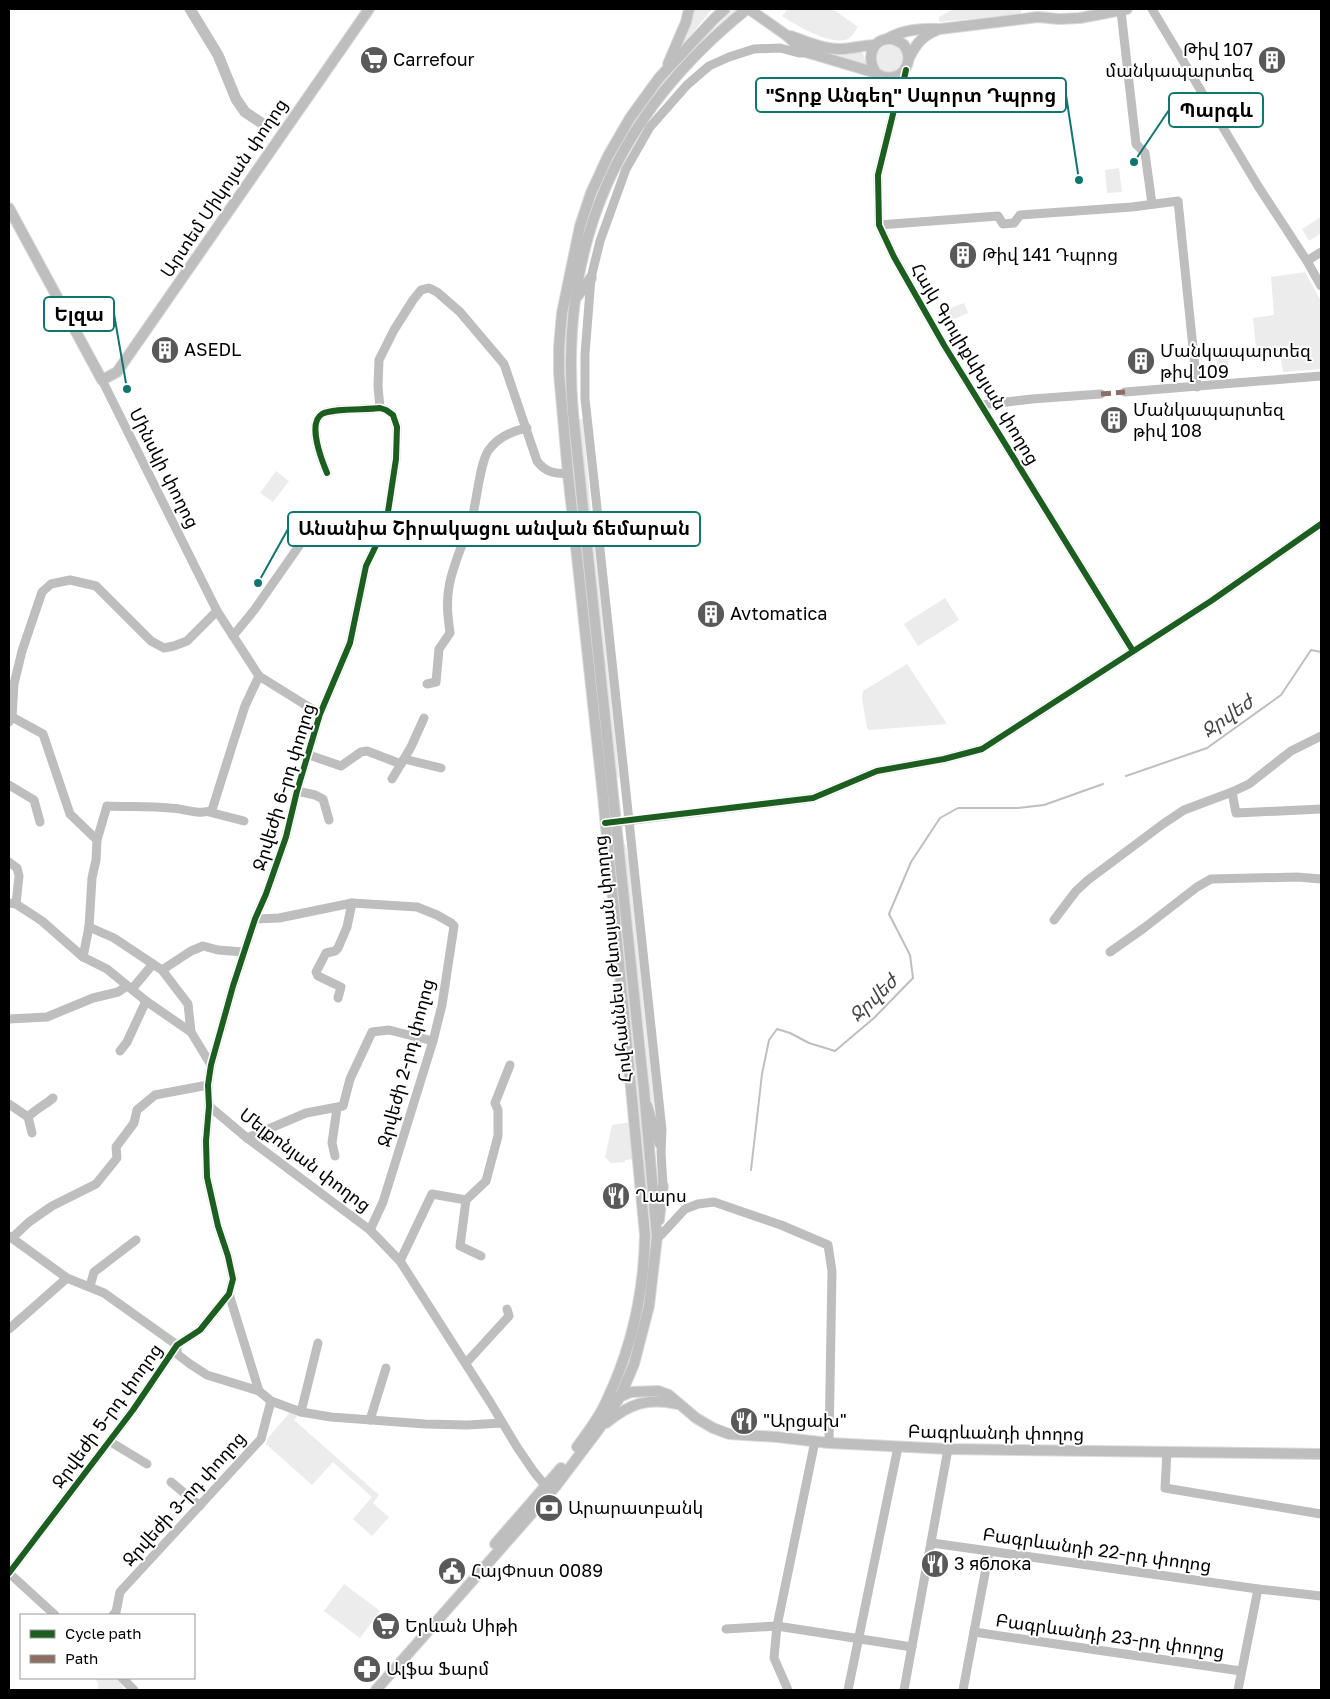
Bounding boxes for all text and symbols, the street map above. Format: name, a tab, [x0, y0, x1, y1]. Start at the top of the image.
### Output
place label: Թիվ 107 մանկապարտեզ	[1105, 38, 1254, 81]
supermarket icon: Carrefour	[359, 45, 389, 75]
building icon: Թիվ 107 մանկապարտեզ	[1257, 45, 1287, 75]
place label: Carrefour	[393, 48, 475, 70]
callout: "Տորք Անգեղ" Սպորտ Դպրոց	[756, 78, 1066, 112]
text: "Տորք Անգեղ" Սպորտ Դպրոց	[766, 83, 1056, 107]
callout: Պարգև	[1169, 93, 1263, 127]
street label: Արտեմ Միկոյան փողոց	[155, 94, 291, 281]
text: Պարգև	[1179, 98, 1254, 122]
building icon: Թիվ 141 Դպրոց	[948, 240, 978, 270]
place label: Թիվ 141 Դպրոց	[982, 243, 1118, 265]
street label: Հայկ Գյուլիքևխյան փողոց	[907, 259, 1045, 468]
callout: Ելզա	[44, 297, 114, 331]
text: Ելզա	[54, 302, 104, 326]
building icon: ASEDL	[150, 335, 180, 365]
place label: ASEDL	[184, 338, 241, 360]
place label: Մանկապարտեզ թիվ 109	[1160, 339, 1312, 382]
building icon: Մանկապարտեզ թիվ 109	[1126, 346, 1156, 376]
place label: Մանկապարտեզ թիվ 108	[1133, 398, 1285, 441]
street label: Մինսկի փողոց	[125, 404, 205, 531]
building icon: Մանկապարտեզ թիվ 108	[1099, 405, 1129, 435]
callout: Անանիա Շիրակացու անվան ճեմարան	[288, 512, 700, 546]
text: Անանիա Շիրակացու անվան ճեմարան	[298, 516, 690, 540]
building icon: Avtomatica	[696, 599, 726, 629]
place label: Avtomatica	[730, 602, 828, 624]
water label: Ջրվեժ	[1196, 688, 1260, 742]
street label: Ջրվեժի 6-րդ փողոց	[247, 700, 319, 873]
street label: Հովհաննես Թևոսյան փողոց	[588, 834, 636, 1084]
water label: Ջրվեժ	[844, 968, 904, 1027]
street label: Ջրվեժի 2-րդ փողոց	[372, 976, 438, 1149]
street label: Մելքոնյան փողոց	[236, 1103, 376, 1216]
restaurant icon: Ղարս	[601, 1181, 631, 1211]
place label: Ղարս	[635, 1184, 687, 1206]
street label: Ջրվեժի 5-րդ փողոց	[46, 1339, 166, 1492]
restaurant icon: "Արցախ"	[729, 1406, 759, 1436]
place label: "Արցախ"	[763, 1409, 847, 1431]
street label: Բագրևանդի փողոց	[908, 1419, 1084, 1445]
street label: Ջրվեժի 3-րդ փողոց	[117, 1426, 249, 1570]
bank icon: Արարատբանկ	[534, 1493, 564, 1523]
place label: Արարատբանկ	[568, 1496, 703, 1518]
street label: Բագրևանդի 22-րդ փողոց	[981, 1522, 1213, 1576]
restaurant icon: 3 яблока	[920, 1549, 950, 1579]
place label: 3 яблока	[954, 1552, 1032, 1574]
public building icon: ՀայՓոստ 0089	[437, 1556, 467, 1586]
place label: ՀայՓոստ 0089	[471, 1559, 603, 1581]
street label: Բագրևանդի 23-րդ փողոց	[994, 1608, 1226, 1662]
supermarket icon: Երևան Սիթի	[371, 1611, 401, 1641]
legend	[20, 1614, 195, 1679]
place label: Երևան Սիթի	[405, 1614, 518, 1636]
text: Cycle path	[65, 1624, 141, 1642]
text: Path	[65, 1649, 98, 1667]
pharmacy icon: Ալֆա Ֆարմ	[352, 1654, 382, 1684]
place label: Ալֆա Ֆարմ	[386, 1657, 489, 1679]

